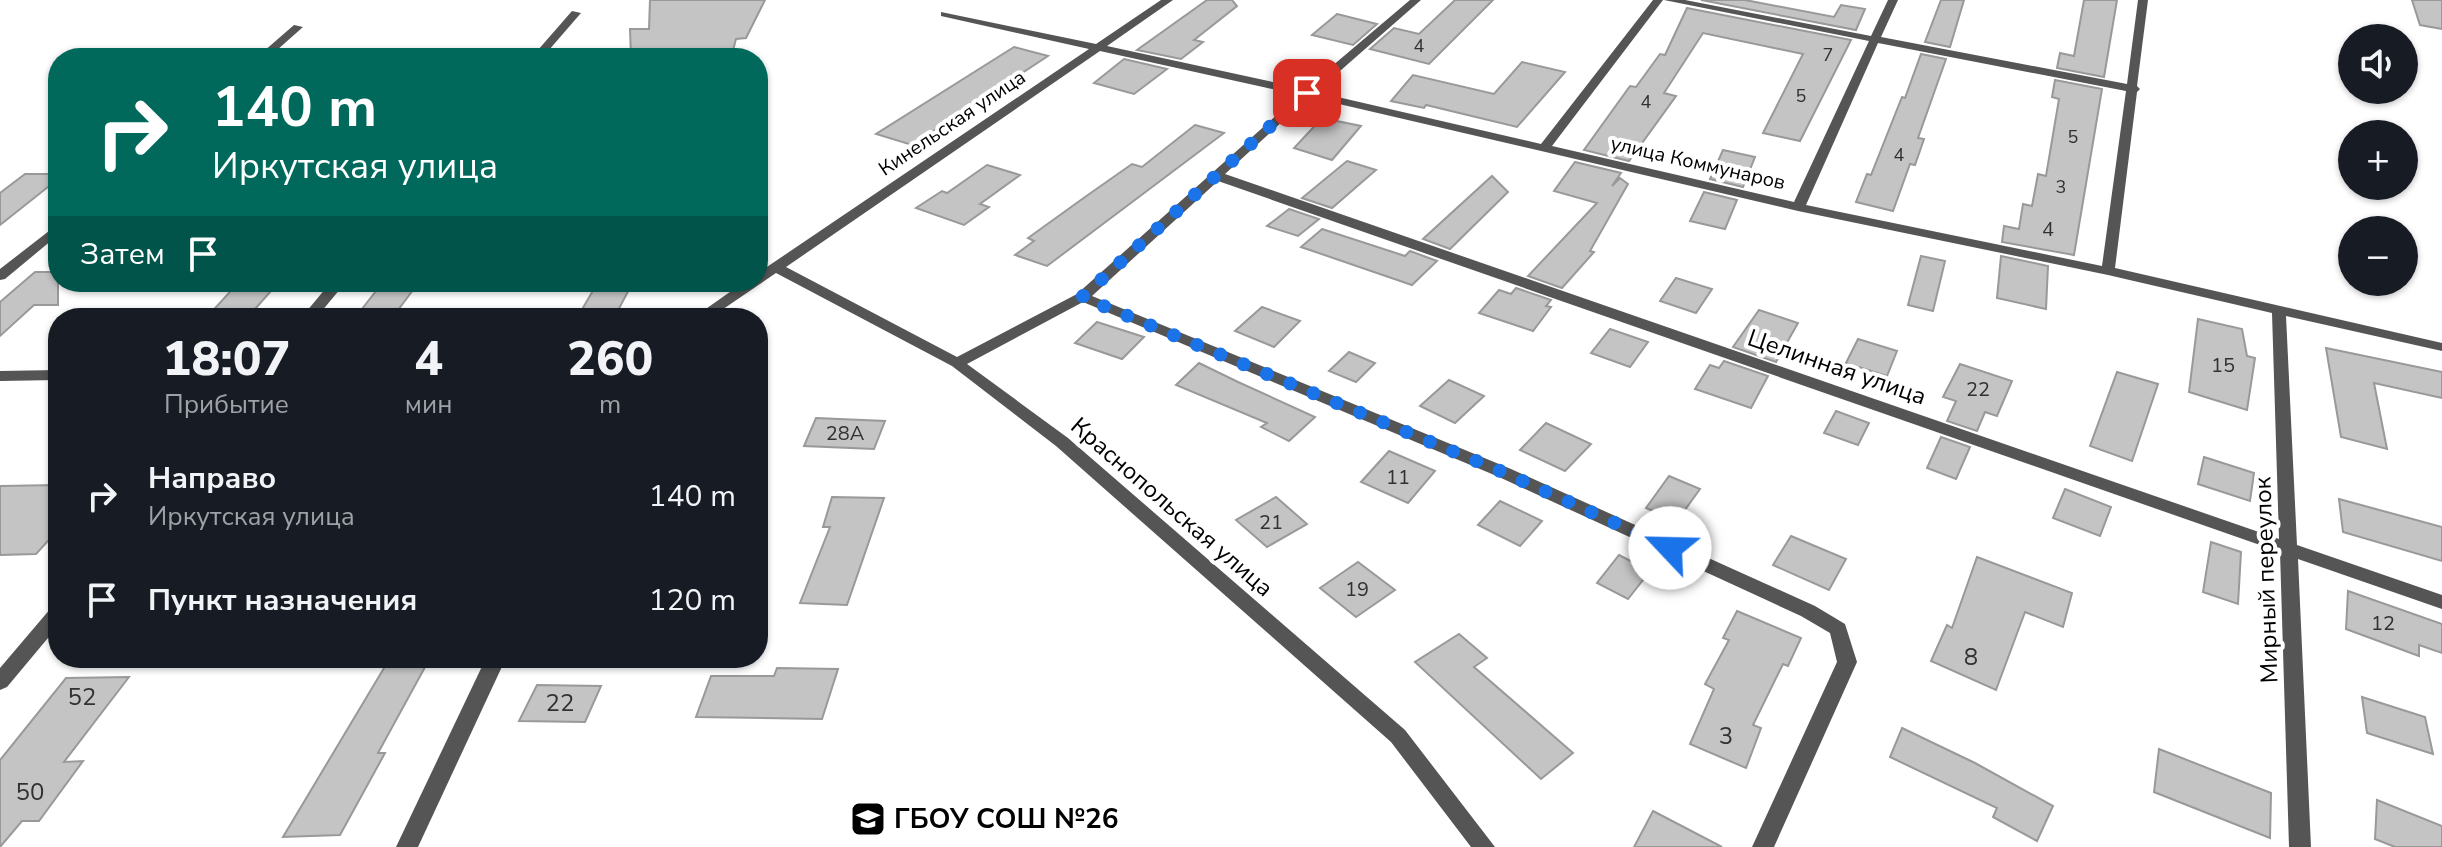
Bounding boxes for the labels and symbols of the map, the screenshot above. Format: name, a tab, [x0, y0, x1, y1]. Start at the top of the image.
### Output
house number: 4	[1414, 34, 1425, 58]
house number: 7	[1823, 43, 1833, 67]
pin	[1273, 59, 1341, 127]
street label: Кинельская улица	[873, 64, 1031, 182]
house number: 5	[1796, 84, 1806, 108]
house number: 4	[1641, 90, 1652, 114]
house number: 5	[2068, 125, 2078, 149]
street label: улица Коммунаров	[1608, 130, 1788, 196]
house number: 4	[1894, 143, 1905, 167]
house number: 3	[2056, 175, 2066, 199]
house number: 4	[2042, 216, 2054, 243]
street label: Целинная улица	[1743, 321, 1931, 413]
house number: 15	[2211, 352, 2235, 379]
house number: 22	[1966, 376, 1990, 403]
street label: Краснопольская улица	[1064, 410, 1280, 604]
house number: 28А	[826, 420, 865, 447]
house number: 11	[1386, 464, 1410, 491]
street label: Мирный переулок	[2246, 476, 2286, 684]
position arrow	[1628, 506, 1712, 590]
house number: 21	[1259, 509, 1283, 536]
house number: 19	[1345, 576, 1369, 603]
house number: 12	[2371, 610, 2395, 637]
house number: 8	[1964, 641, 1978, 673]
house number: 52	[68, 681, 96, 713]
house number: 22	[546, 687, 574, 719]
house number: 3	[1719, 720, 1733, 752]
house number: 50	[16, 776, 44, 808]
school or university icon: ГБОУ СОШ №26	[849, 800, 887, 838]
place label: ГБОУ СОШ №26	[894, 800, 1119, 838]

